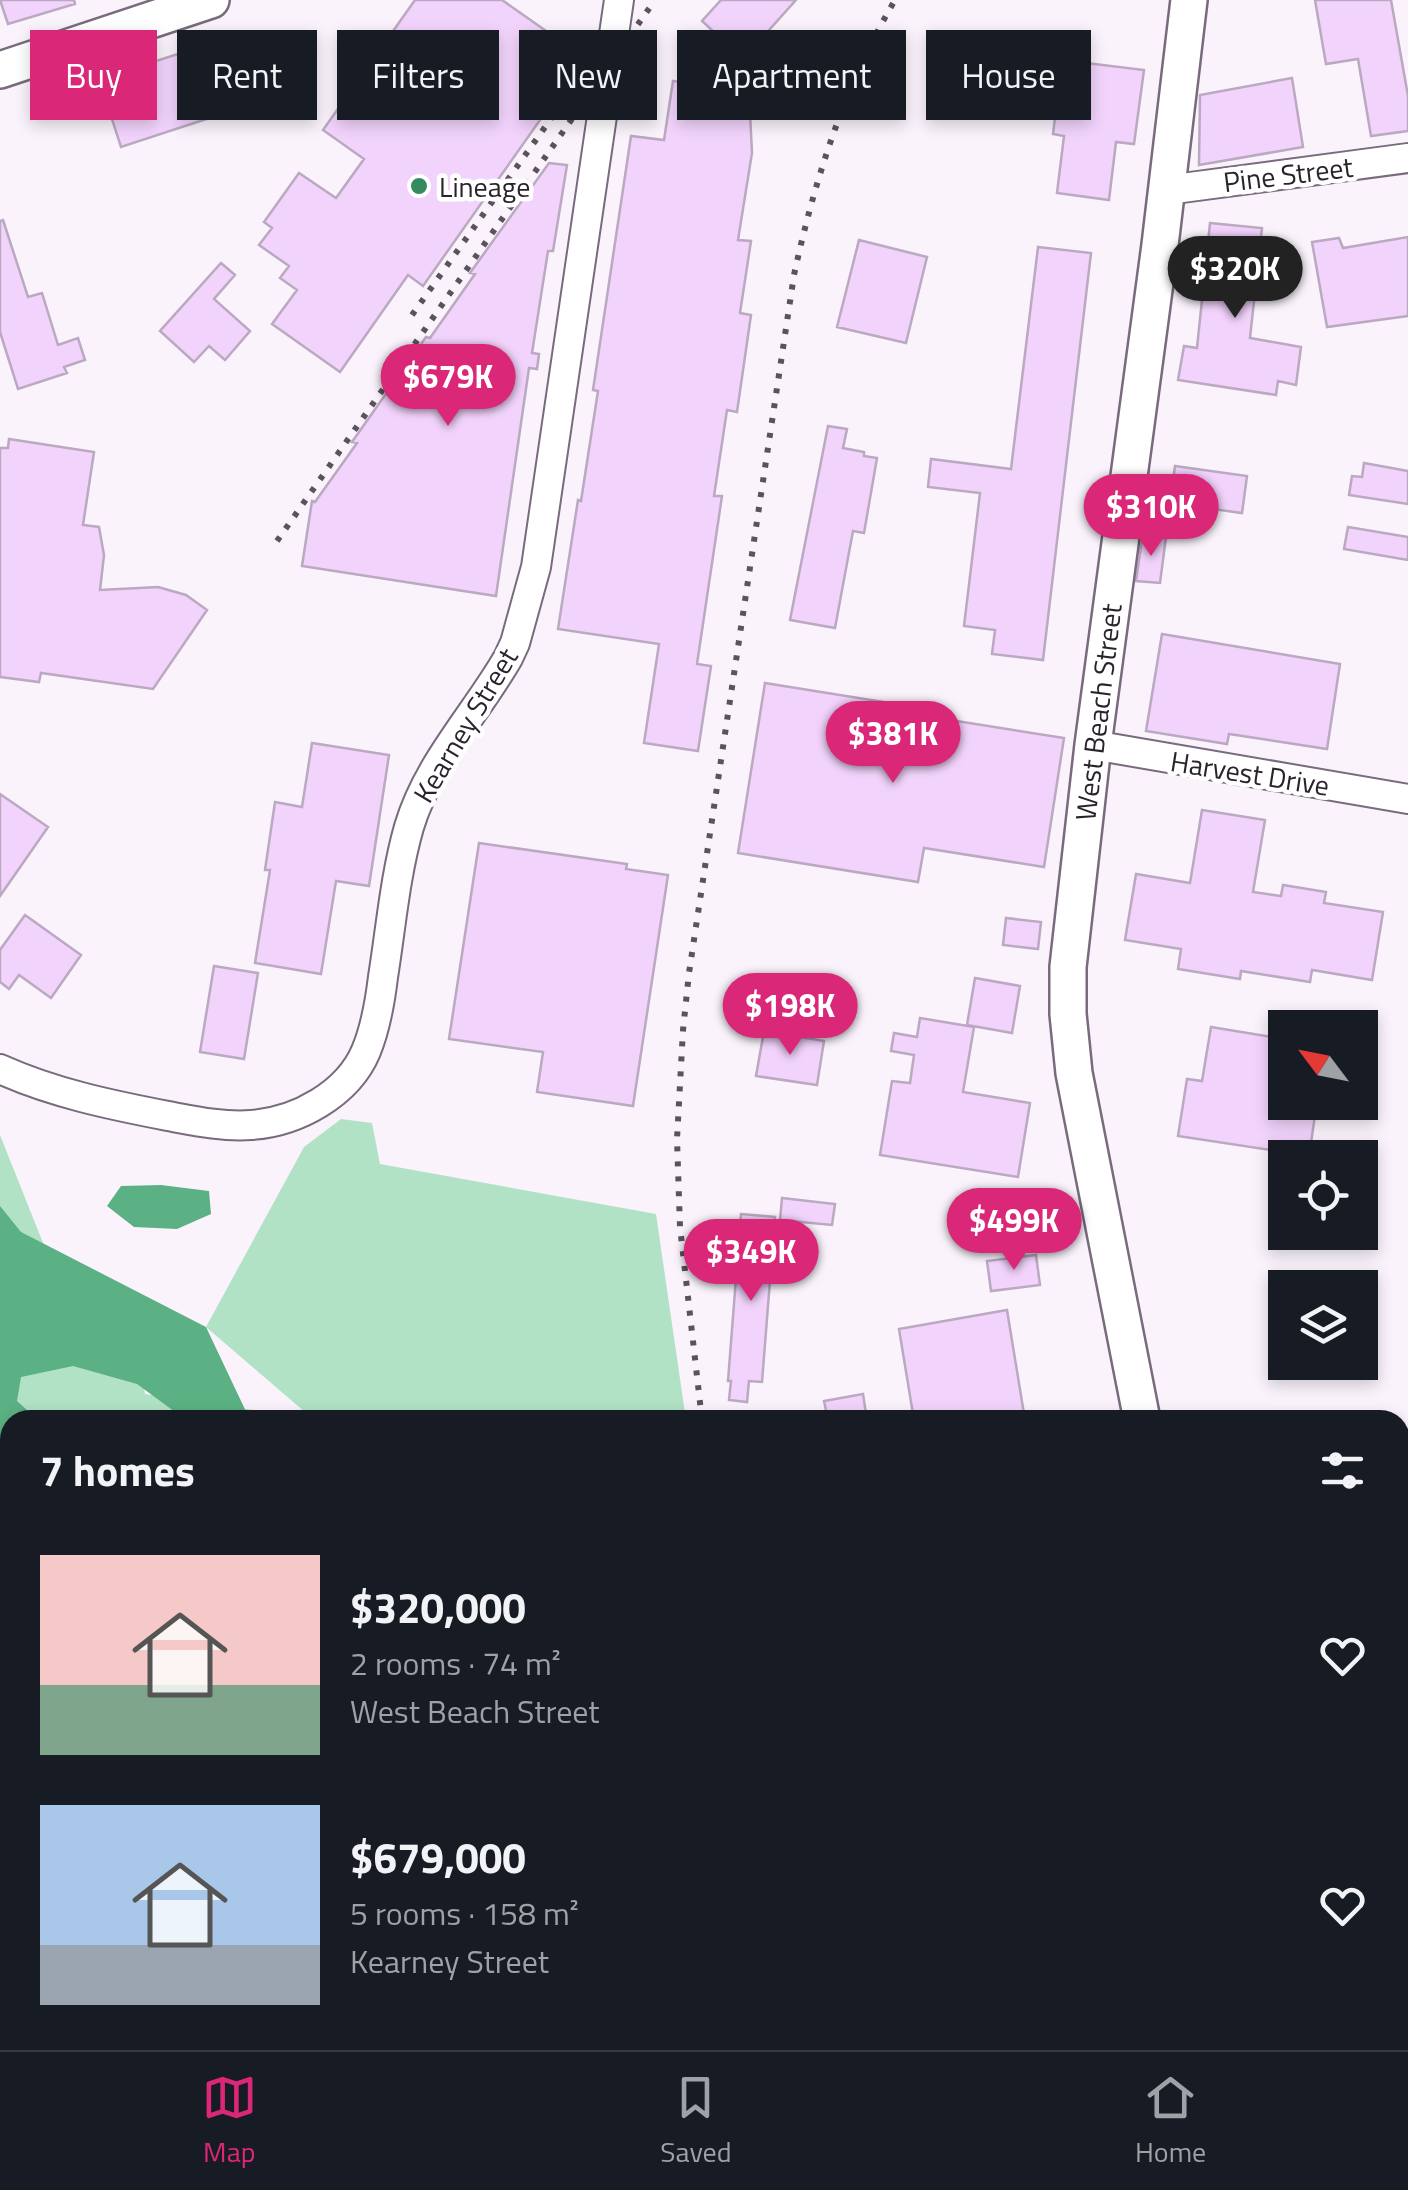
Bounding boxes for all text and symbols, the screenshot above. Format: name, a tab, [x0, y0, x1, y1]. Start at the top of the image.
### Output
chip: Buy	[30, 30, 157, 120]
chip: Rent	[177, 30, 317, 120]
chip: Filters	[337, 30, 499, 120]
chip: New	[519, 30, 657, 120]
chip: Apartment	[677, 30, 906, 120]
chip: House	[926, 30, 1091, 120]
street label: Pine Street	[1221, 145, 1355, 203]
place label: Lineage	[439, 165, 530, 208]
marker: Lineage	[408, 175, 430, 197]
pin: $320K	[1165, 236, 1305, 321]
text: $320K	[1190, 244, 1280, 292]
pin: $679K	[378, 344, 518, 429]
text: $679K	[403, 352, 493, 400]
pin: $310K	[1081, 474, 1221, 559]
text: $310K	[1106, 482, 1196, 530]
street label: West Beach Street	[1063, 601, 1133, 823]
street label: Kearney Street	[402, 639, 528, 811]
pin: $381K	[823, 701, 963, 786]
text: $381K	[848, 709, 938, 757]
street label: Harvest Drive	[1168, 739, 1332, 807]
pin: $198K	[720, 973, 860, 1058]
text: $198K	[745, 981, 835, 1029]
north arrow	[1268, 1010, 1378, 1120]
map controls	[1268, 1010, 1378, 1380]
button: locate	[1268, 1140, 1378, 1250]
pin: $499K	[944, 1188, 1084, 1273]
text: $499K	[969, 1196, 1059, 1244]
pin: $349K	[681, 1219, 821, 1304]
text: $349K	[706, 1227, 796, 1275]
button: layers	[1268, 1270, 1378, 1380]
text: 7 homes	[40, 1438, 195, 1502]
icon: filters	[1315, 1443, 1370, 1498]
text: $320,000	[350, 1575, 526, 1639]
icon: home	[120, 1595, 240, 1715]
icon: heart	[1315, 1628, 1370, 1683]
text: 2 rooms · 74 m²	[350, 1639, 561, 1687]
text: West Beach Street	[350, 1687, 600, 1735]
text: $679,000	[350, 1825, 526, 1889]
icon: home	[120, 1845, 240, 1965]
icon: heart	[1315, 1878, 1370, 1933]
text: 5 rooms · 158 m²	[350, 1889, 579, 1937]
text: Kearney Street	[350, 1937, 549, 1985]
tab: Map	[202, 2070, 257, 2173]
tab: Saved	[660, 2070, 732, 2173]
tab: Home	[1135, 2070, 1206, 2173]

